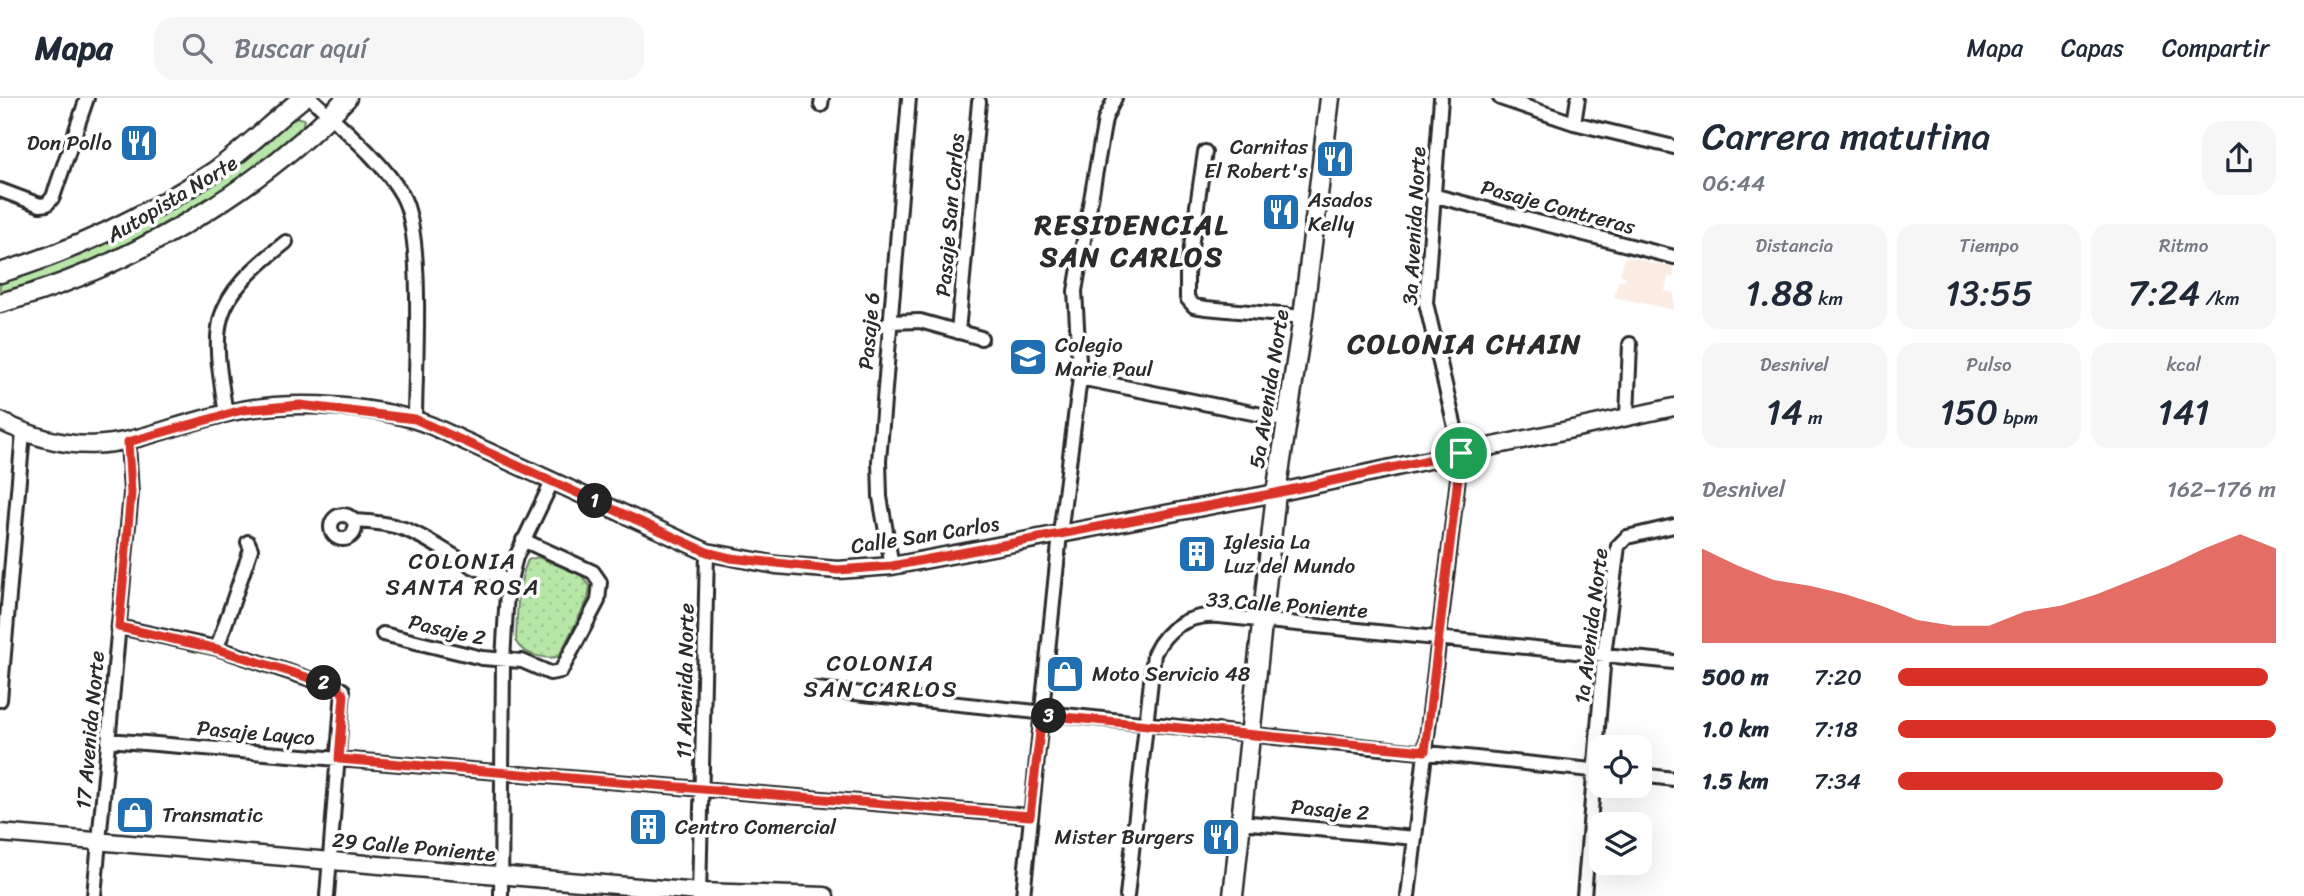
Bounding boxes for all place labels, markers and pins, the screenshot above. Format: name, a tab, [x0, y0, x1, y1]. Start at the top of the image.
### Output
restaurant icon: Don Pollo	[118, 122, 160, 164]
place label: Don Pollo	[27, 124, 112, 162]
place label: Carnitas El Robert's	[1204, 128, 1308, 190]
restaurant icon: Carnitas El Robert's	[1314, 138, 1356, 180]
place label: Asados Kelly	[1307, 181, 1373, 243]
restaurant icon: Asados Kelly	[1260, 191, 1302, 233]
place label: Colegio Marie Paul	[1055, 326, 1154, 388]
school or university icon: Colegio Marie Paul	[1007, 336, 1049, 378]
pin	[1431, 423, 1491, 483]
pin: 1	[578, 484, 612, 518]
place label: Iglesia La Luz del Mundo	[1223, 523, 1355, 585]
building icon: Iglesia La Luz del Mundo	[1176, 533, 1218, 575]
shop icon: Moto Servicio 48	[1044, 653, 1086, 695]
place label: Moto Servicio 48	[1092, 655, 1251, 693]
pin: 2	[306, 666, 342, 700]
pin: 3	[1032, 698, 1066, 734]
shop icon: Transmatic	[114, 794, 156, 836]
place label: Transmatic	[162, 796, 264, 834]
building icon: Centro Comercial	[627, 806, 669, 848]
place label: Centro Comercial	[675, 808, 837, 846]
restaurant icon: Mister Burgers	[1200, 816, 1242, 858]
place label: Mister Burgers	[1055, 818, 1194, 856]

